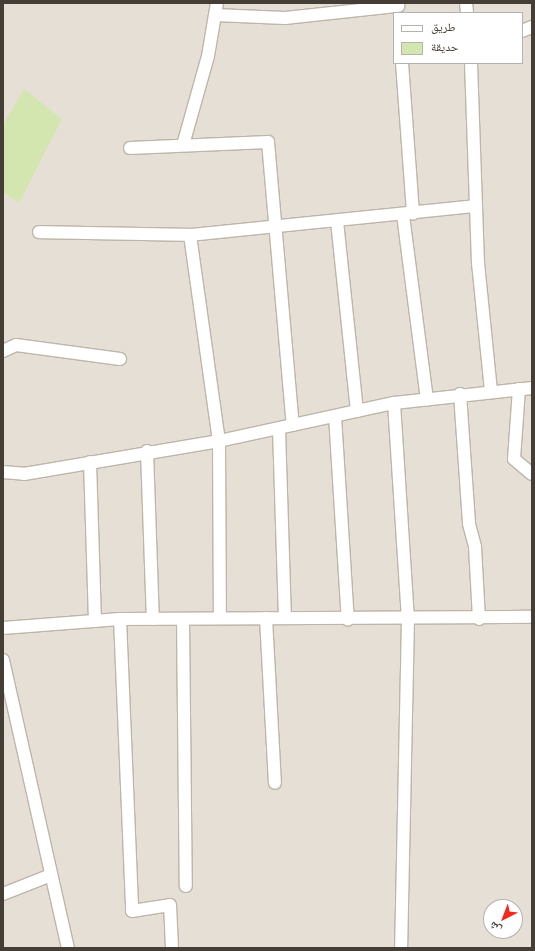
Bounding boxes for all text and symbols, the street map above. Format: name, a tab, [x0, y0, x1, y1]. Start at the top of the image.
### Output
legend	[393, 12, 523, 64]
text: طريق	[431, 20, 456, 34]
text: حديقة	[431, 40, 459, 54]
north arrow	[483, 899, 523, 939]
text: ش	[487, 919, 504, 936]

